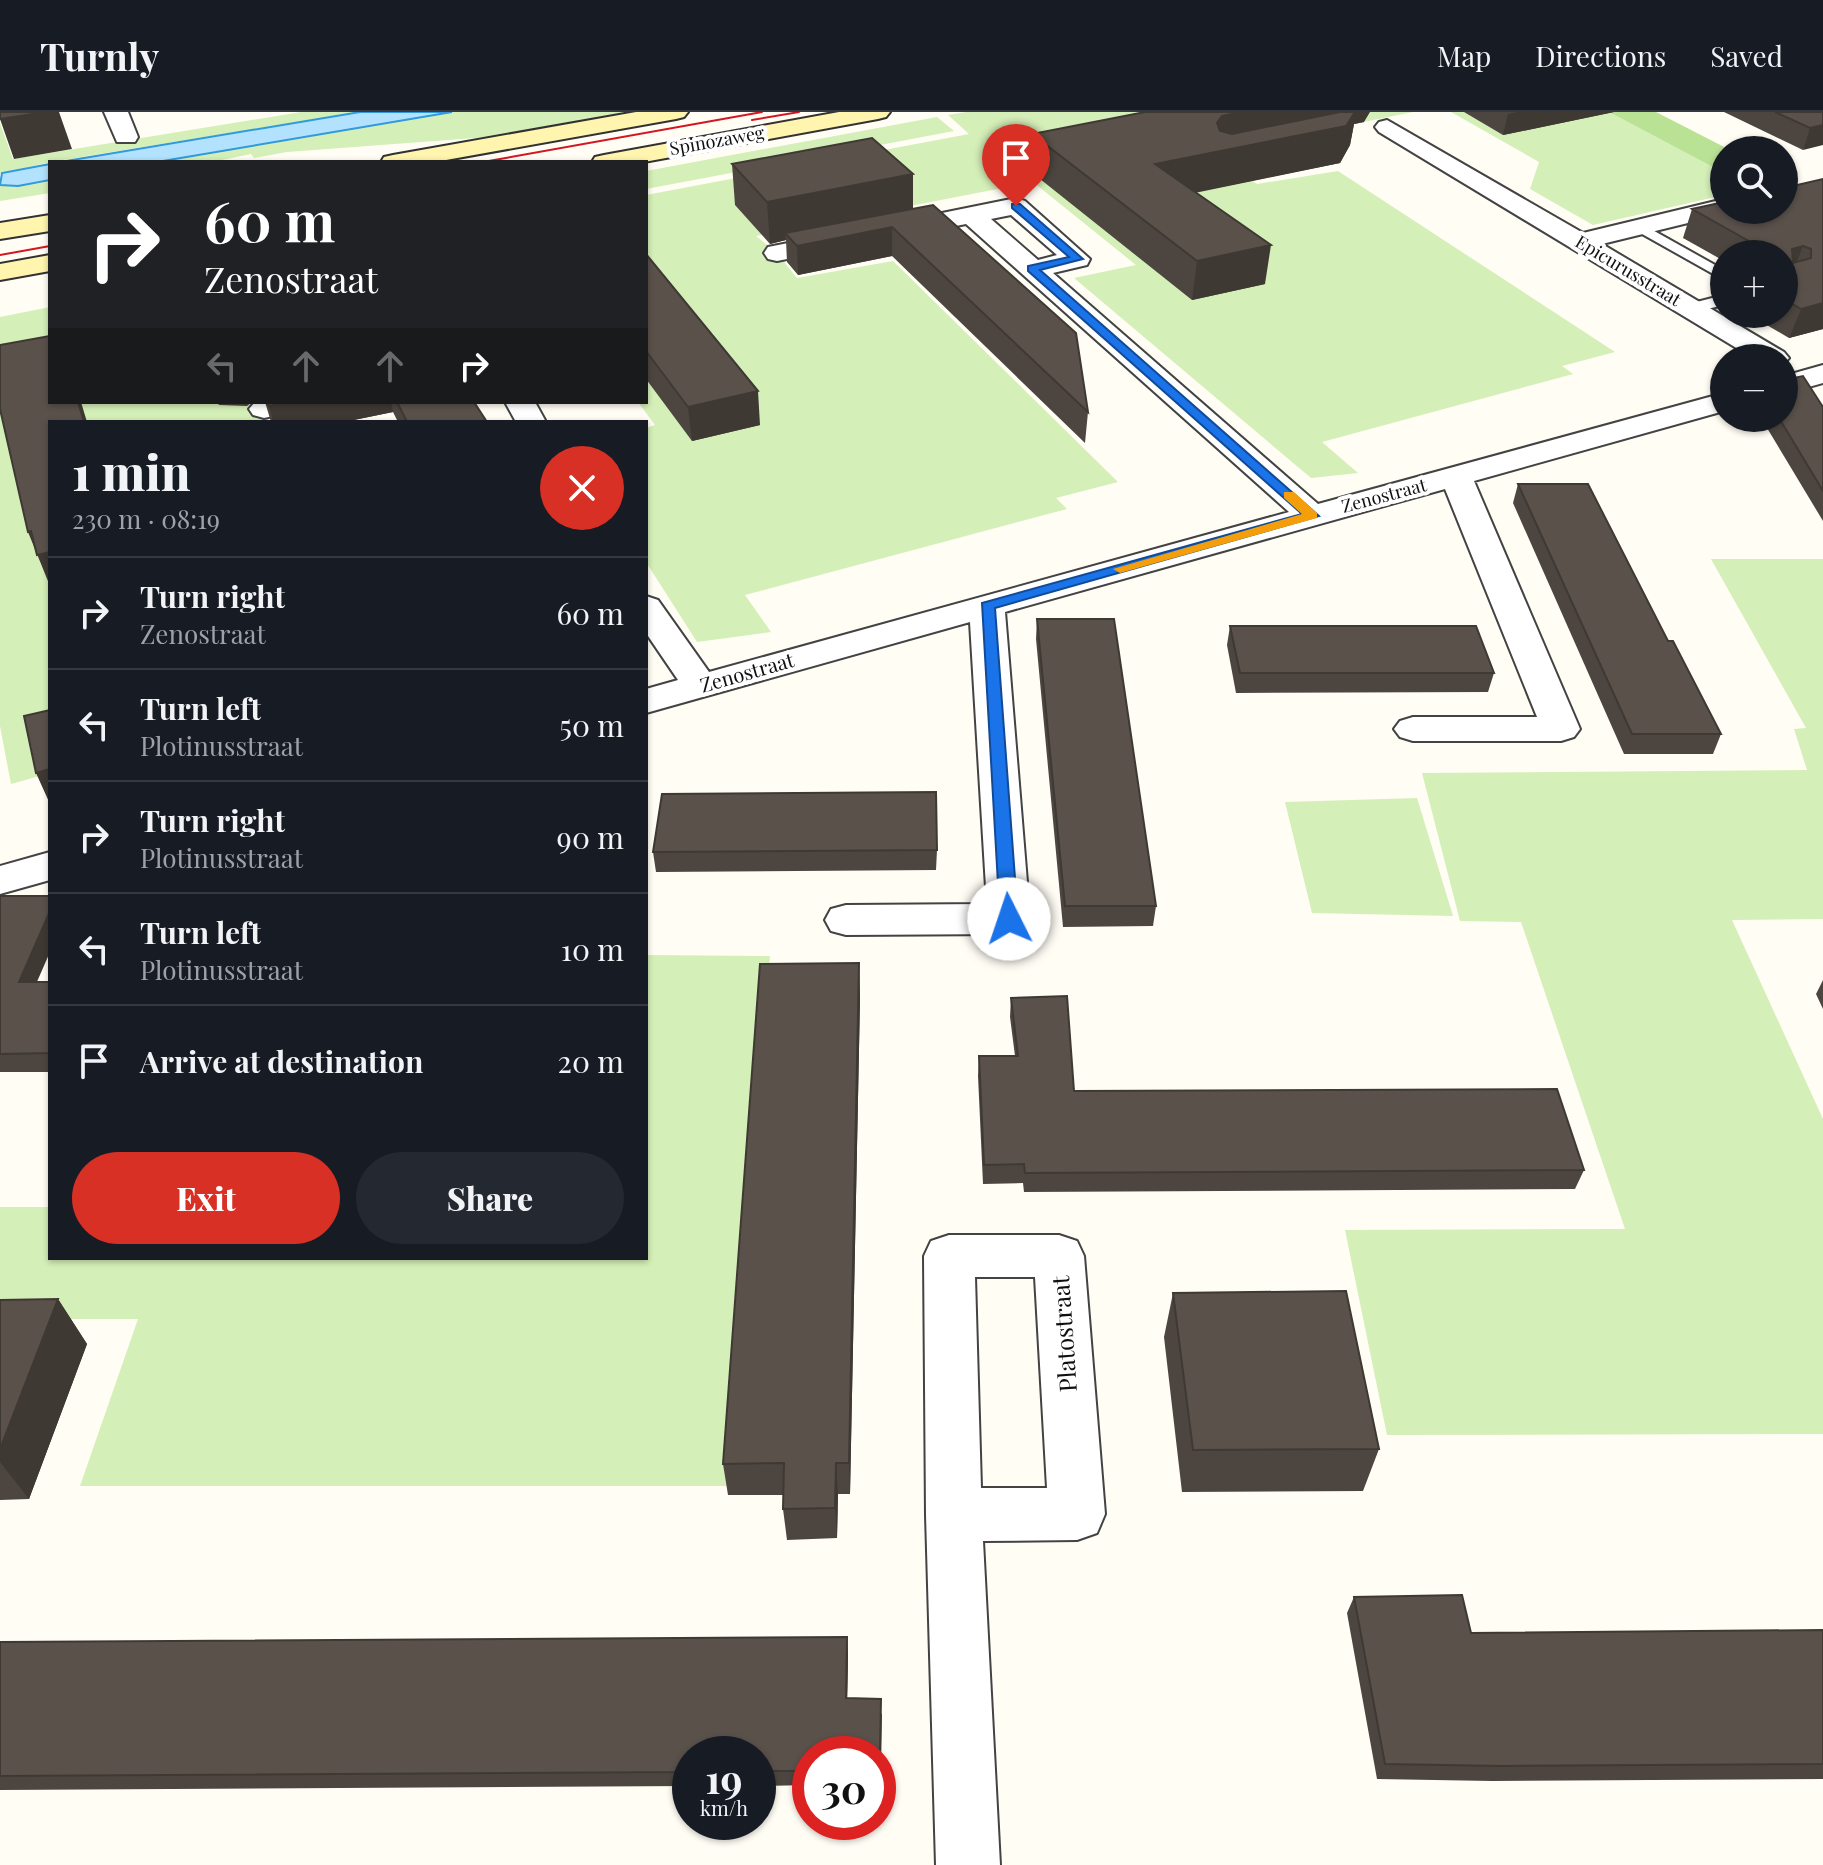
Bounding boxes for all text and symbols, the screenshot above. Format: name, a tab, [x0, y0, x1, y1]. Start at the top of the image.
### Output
text: Turnly	[40, 30, 159, 81]
text: Map	[1437, 37, 1491, 74]
text: Directions	[1535, 37, 1666, 74]
text: Saved	[1710, 37, 1783, 74]
street label: Spinozaweg	[668, 120, 767, 160]
pin	[982, 124, 1050, 206]
icon: arrive	[994, 136, 1038, 180]
map controls	[1710, 136, 1798, 432]
button: search	[1710, 136, 1798, 224]
text: 60 m	[204, 182, 335, 257]
icon: right	[72, 192, 176, 296]
street label: Epicurusstraat	[1571, 229, 1686, 311]
button: +	[1710, 240, 1798, 328]
text: Zenostraat	[204, 254, 378, 302]
icon: left	[200, 344, 244, 388]
icon: ahead	[284, 344, 328, 388]
icon: ahead	[368, 344, 412, 388]
icon: right	[452, 344, 496, 388]
button: −	[1710, 344, 1798, 432]
text: 1 min	[72, 439, 190, 503]
button: close	[540, 446, 624, 530]
street label: Zenostraat	[1339, 472, 1429, 518]
text: 230 m · 08:19	[72, 501, 220, 536]
text: Turn right	[140, 576, 285, 616]
icon: right	[72, 591, 116, 635]
text: 60 m	[556, 593, 624, 633]
text: Zenostraat	[140, 616, 266, 651]
street label: Zenostraat	[696, 645, 798, 698]
text: Turn left	[140, 688, 261, 728]
icon: left	[72, 703, 116, 747]
text: 50 m	[559, 705, 624, 745]
text: Plotinusstraat	[140, 728, 303, 763]
text: Turn right	[140, 800, 285, 840]
icon: right	[72, 815, 116, 859]
text: 90 m	[557, 817, 624, 857]
text: Plotinusstraat	[140, 840, 303, 875]
position arrow	[967, 877, 1051, 961]
text: Turn left	[140, 912, 261, 952]
icon: left	[72, 927, 116, 971]
text: 10 m	[561, 929, 624, 969]
text: Plotinusstraat	[140, 952, 303, 987]
icon: arrive	[72, 1039, 116, 1083]
text: Arrive at destination	[140, 1041, 423, 1081]
text: 20 m	[558, 1041, 624, 1081]
button: Exit	[72, 1152, 340, 1244]
button: Share	[356, 1152, 624, 1244]
street label: Platostraat	[1043, 1274, 1083, 1393]
speed limit sign: 30	[792, 1736, 896, 1840]
text: 19	[705, 1751, 743, 1804]
text: km/h	[700, 1794, 748, 1821]

